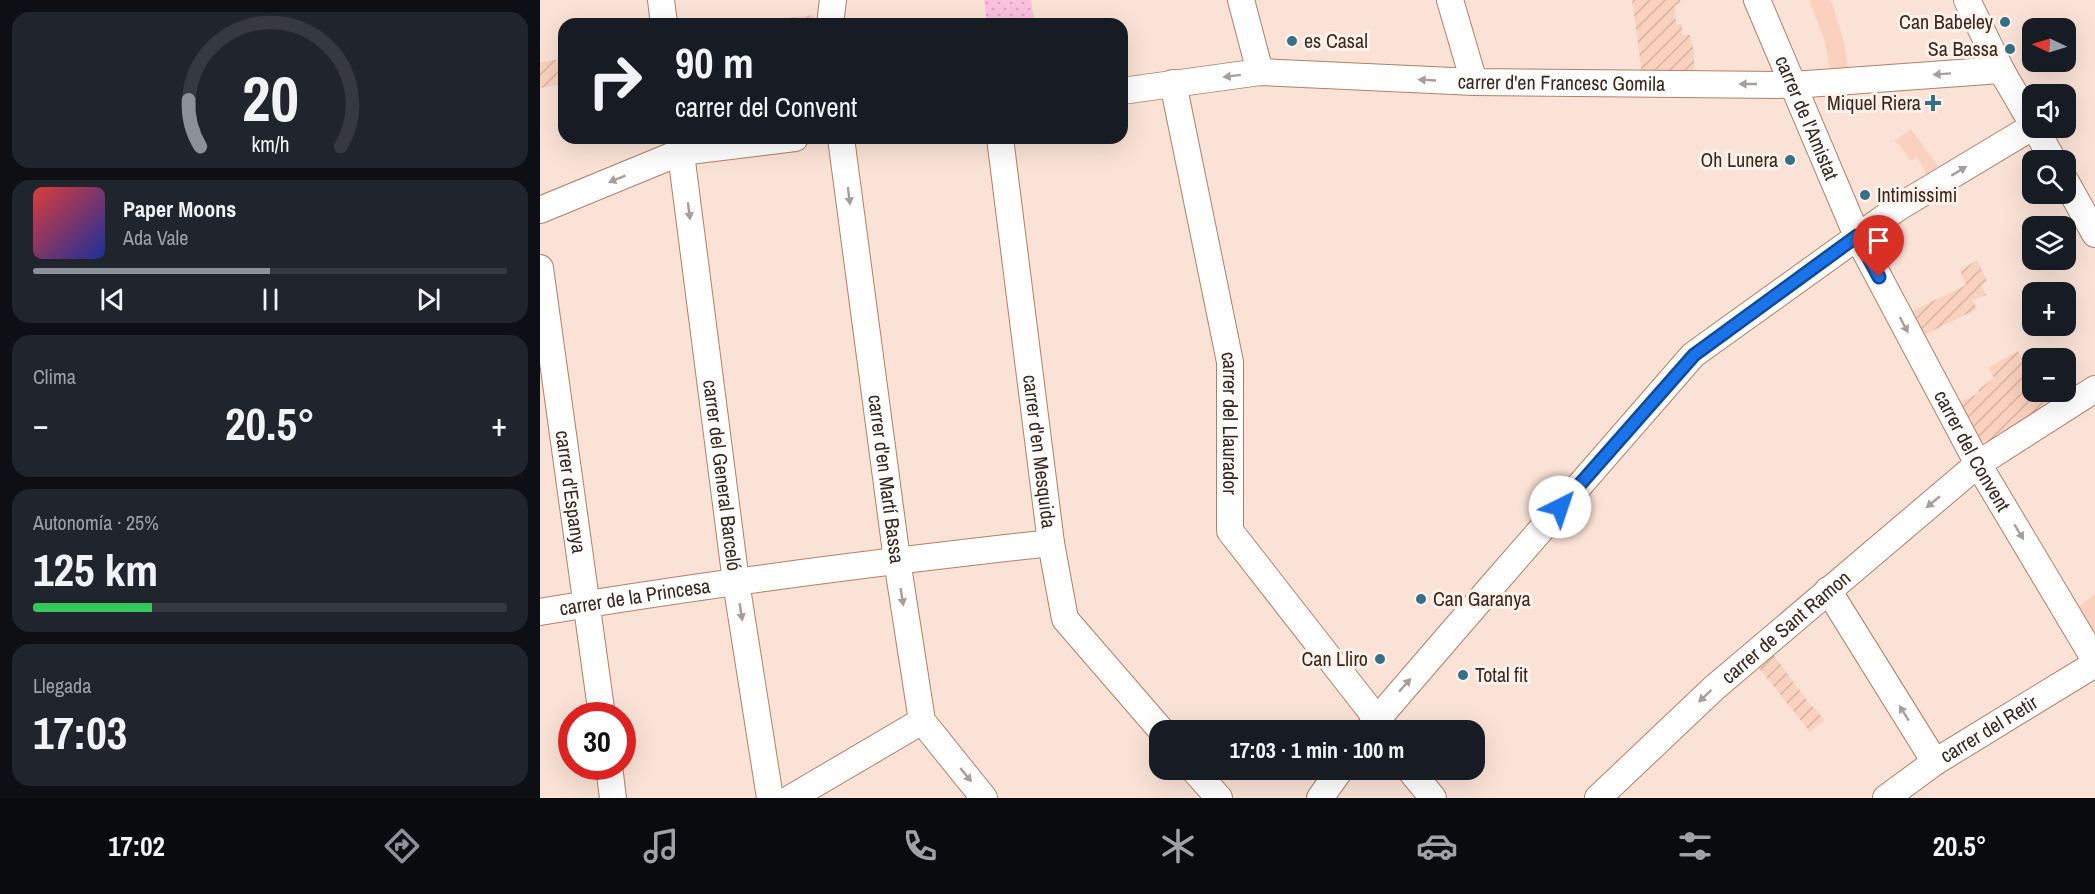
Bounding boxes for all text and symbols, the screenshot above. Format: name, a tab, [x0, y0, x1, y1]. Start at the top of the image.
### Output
place label: Can Babeley	[1899, 8, 1994, 35]
marker: Can Babeley	[1998, 15, 2012, 29]
north arrow	[2022, 18, 2076, 72]
map controls	[2022, 18, 2076, 402]
place label: es Casal	[1304, 27, 1368, 54]
marker: es Casal	[1285, 34, 1299, 48]
text: 90 m	[675, 35, 754, 91]
place label: Sa Bassa	[1928, 35, 1998, 62]
icon: right	[576, 42, 654, 120]
marker: Sa Bassa	[2003, 42, 2017, 56]
street label: carrer de l'Amistat	[1769, 51, 1846, 184]
text: 20	[242, 56, 298, 140]
street label: carrer d'en Francesc Gomila	[1457, 67, 1665, 97]
one-way arrow	[1933, 69, 1952, 79]
one-way arrow	[1223, 71, 1242, 80]
one-way arrow	[1417, 75, 1436, 84]
one-way arrow	[1738, 79, 1757, 89]
button: sound	[2022, 84, 2076, 138]
text: carrer del Convent	[675, 89, 857, 125]
place label: Miquel Riera	[1827, 89, 1921, 116]
marker: Miquel Riera	[1926, 96, 1940, 110]
text: km/h	[251, 130, 289, 159]
place label: Oh Lunera	[1701, 146, 1778, 173]
button: search	[2022, 150, 2076, 204]
marker: Oh Lunera	[1783, 153, 1797, 167]
one-way arrow	[1951, 165, 1967, 176]
one-way arrow	[607, 174, 625, 184]
place label: Intimissimi	[1877, 181, 1957, 208]
one-way arrow	[844, 187, 854, 206]
marker: Intimissimi	[1858, 188, 1872, 202]
text: Paper Moons	[123, 194, 236, 224]
one-way arrow	[684, 201, 693, 220]
pin	[1853, 215, 1904, 277]
button: layers	[2022, 216, 2076, 270]
text: Ada Vale	[123, 224, 188, 251]
icon: arrive	[1862, 224, 1895, 257]
button: +	[2022, 282, 2076, 336]
icon: previous	[96, 283, 129, 316]
icon: pause	[254, 283, 287, 316]
icon: next	[412, 283, 445, 316]
one-way arrow	[1899, 316, 1909, 333]
button: −	[2022, 348, 2076, 402]
street label: carrer del Llaurador	[1215, 349, 1244, 495]
text: Clima	[33, 363, 76, 390]
street label: carrer d'en Mesquida	[1017, 373, 1063, 530]
street label: carrer del General Barceló	[697, 378, 748, 572]
street label: carrer del Convent	[1928, 385, 2017, 517]
text: 20.5°	[225, 393, 315, 454]
street label: carrer d'en Martí Bassa	[862, 393, 911, 565]
text: −	[33, 402, 49, 446]
text: +	[491, 402, 507, 446]
street label: carrer d'Espanya	[550, 429, 593, 555]
position arrow	[1528, 475, 1592, 539]
one-way arrow	[1925, 495, 1941, 508]
text: Autonomía · 25%	[33, 509, 159, 536]
one-way arrow	[2013, 524, 2024, 540]
text: 125 km	[33, 539, 158, 600]
street label: carrer de Sant Ramon	[1715, 564, 1856, 689]
street label: carrer de la Princesa	[557, 572, 712, 622]
place label: Can Garanya	[1433, 585, 1531, 612]
one-way arrow	[898, 588, 907, 607]
marker: Can Garanya	[1414, 592, 1428, 606]
one-way arrow	[736, 603, 745, 622]
place label: Can Lliro	[1301, 645, 1368, 672]
marker: Can Lliro	[1373, 652, 1387, 666]
place label: Total fit	[1475, 661, 1528, 688]
marker: Total fit	[1456, 668, 1470, 682]
text: Llegada	[33, 672, 91, 699]
one-way arrow	[1399, 677, 1412, 693]
street label: carrer del Retir	[1935, 688, 2043, 769]
one-way arrow	[1698, 689, 1712, 703]
text: 17:03	[33, 702, 127, 763]
speed limit sign: 30	[558, 702, 636, 780]
one-way arrow	[1898, 704, 1909, 721]
text: 17:03 · 1 min · 100 m	[1230, 735, 1404, 765]
one-way arrow	[960, 767, 973, 783]
icon: directions	[381, 825, 423, 867]
icon: music	[640, 825, 682, 867]
icon: phone	[899, 825, 941, 867]
icon: climate	[1157, 825, 1199, 867]
icon: car	[1416, 825, 1458, 867]
icon: filters	[1674, 825, 1716, 867]
text: 17:02	[108, 828, 165, 864]
text: 20.5°	[1933, 828, 1987, 864]

